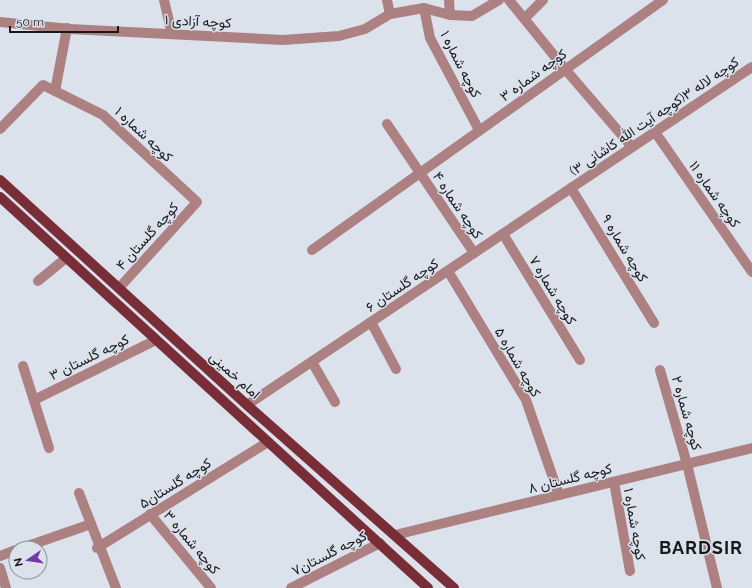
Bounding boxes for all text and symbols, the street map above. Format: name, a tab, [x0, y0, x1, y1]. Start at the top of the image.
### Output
scale bar	[10, 8, 118, 34]
street label: کوچه آزادی ۱	[164, 11, 232, 33]
text: 50 m	[16, 15, 44, 29]
street label: کوچه شماره ۱	[435, 28, 485, 101]
street label: کوچه شماره ۳	[497, 45, 571, 106]
street label: کوچه لاله ۳(کوچه آیت الله کاشانی ۳)	[566, 53, 743, 180]
street label: کوچه شماره ۱	[110, 103, 176, 166]
street label: کوچه شماره ۱۱	[685, 158, 744, 231]
street label: کوچه شماره ۴	[428, 169, 486, 243]
street label: کوچه گلستان ۴	[113, 199, 183, 274]
street label: کوچه شماره ۹	[597, 211, 651, 286]
street label: کوچه شماره ۷	[524, 253, 580, 328]
street label: کوچه گلستان ۶	[363, 255, 442, 317]
street label: کوچه شماره ۵	[490, 324, 544, 401]
street label: کوچه گلستان ۳	[47, 331, 132, 385]
street label: امام خمینی	[206, 348, 264, 403]
street label: کوچه شماره ۲	[667, 374, 705, 453]
street label: کوچه گلستان۵	[136, 455, 215, 513]
street label: کوچه گلستان ۸	[527, 460, 614, 498]
street label: کوچه شماره ۱	[619, 487, 649, 562]
street label: کوچه شماره ۳	[159, 507, 223, 578]
street label: کوچه گلستان۷	[289, 527, 370, 580]
district label: BARDSIR	[659, 537, 743, 558]
north arrow	[8, 540, 48, 580]
text: N	[11, 557, 26, 568]

